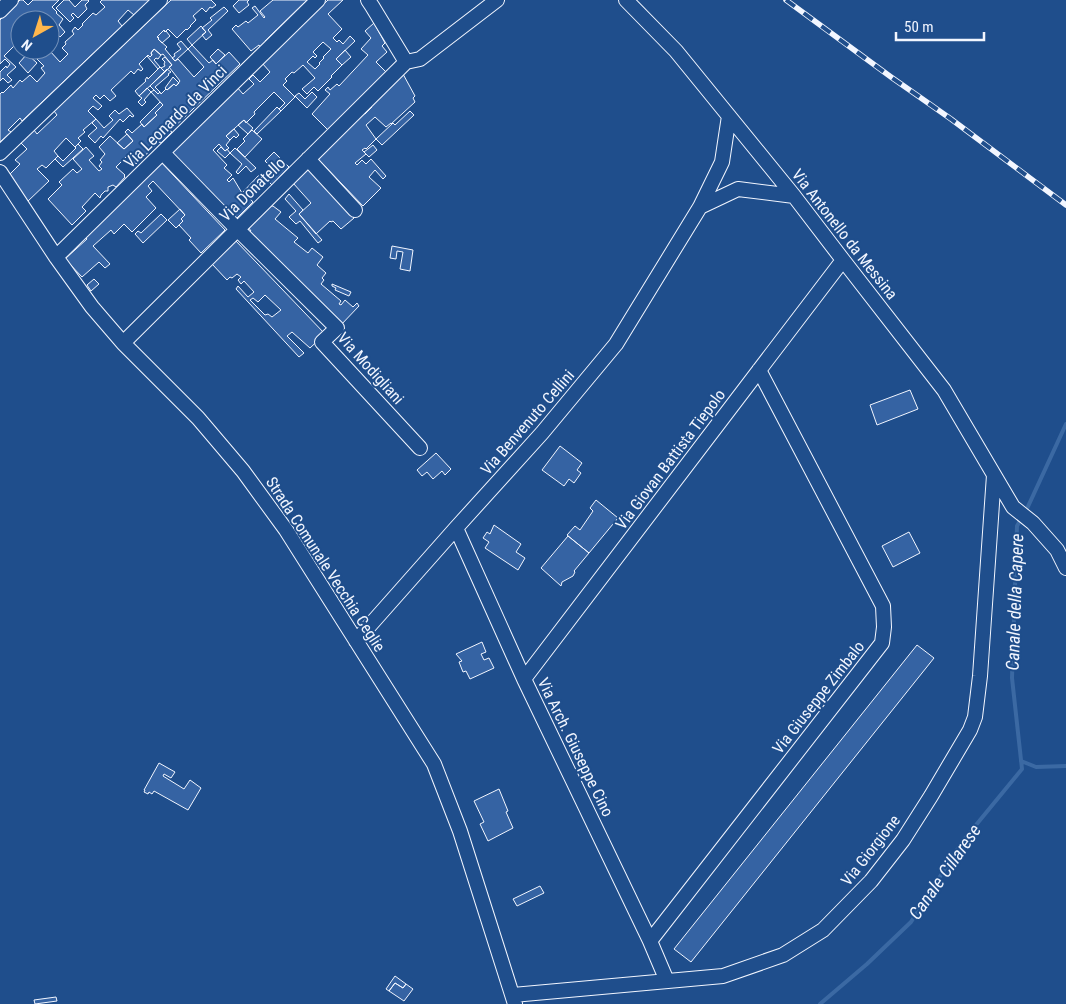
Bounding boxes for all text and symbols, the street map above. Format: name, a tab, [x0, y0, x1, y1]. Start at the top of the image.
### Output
north arrow	[10, 10, 60, 60]
scale bar	[896, 10, 984, 42]
text: 50 m	[904, 18, 934, 36]
text: N	[18, 36, 35, 54]
street label: Via Leonardo da Vinci	[120, 61, 231, 172]
street label: Via Donatello	[215, 153, 289, 225]
street label: Via Antonello da Messina	[788, 165, 901, 303]
street label: Via Modigliani	[333, 329, 408, 408]
street label: Via Benvenuto Cellini	[477, 366, 578, 479]
street label: Via Giovan Battista Tiepolo	[611, 385, 729, 533]
street label: Strada Comunale Vecchia Ceglie	[262, 473, 389, 655]
water label: Canale della Capere	[1002, 533, 1027, 671]
street label: Via Giuseppe Zimbalo	[768, 637, 868, 758]
street label: Via Arch. Giuseppe Cino	[534, 675, 617, 820]
street label: Via Giorgione	[837, 811, 904, 890]
water label: Canale Cillarese	[904, 820, 985, 923]

